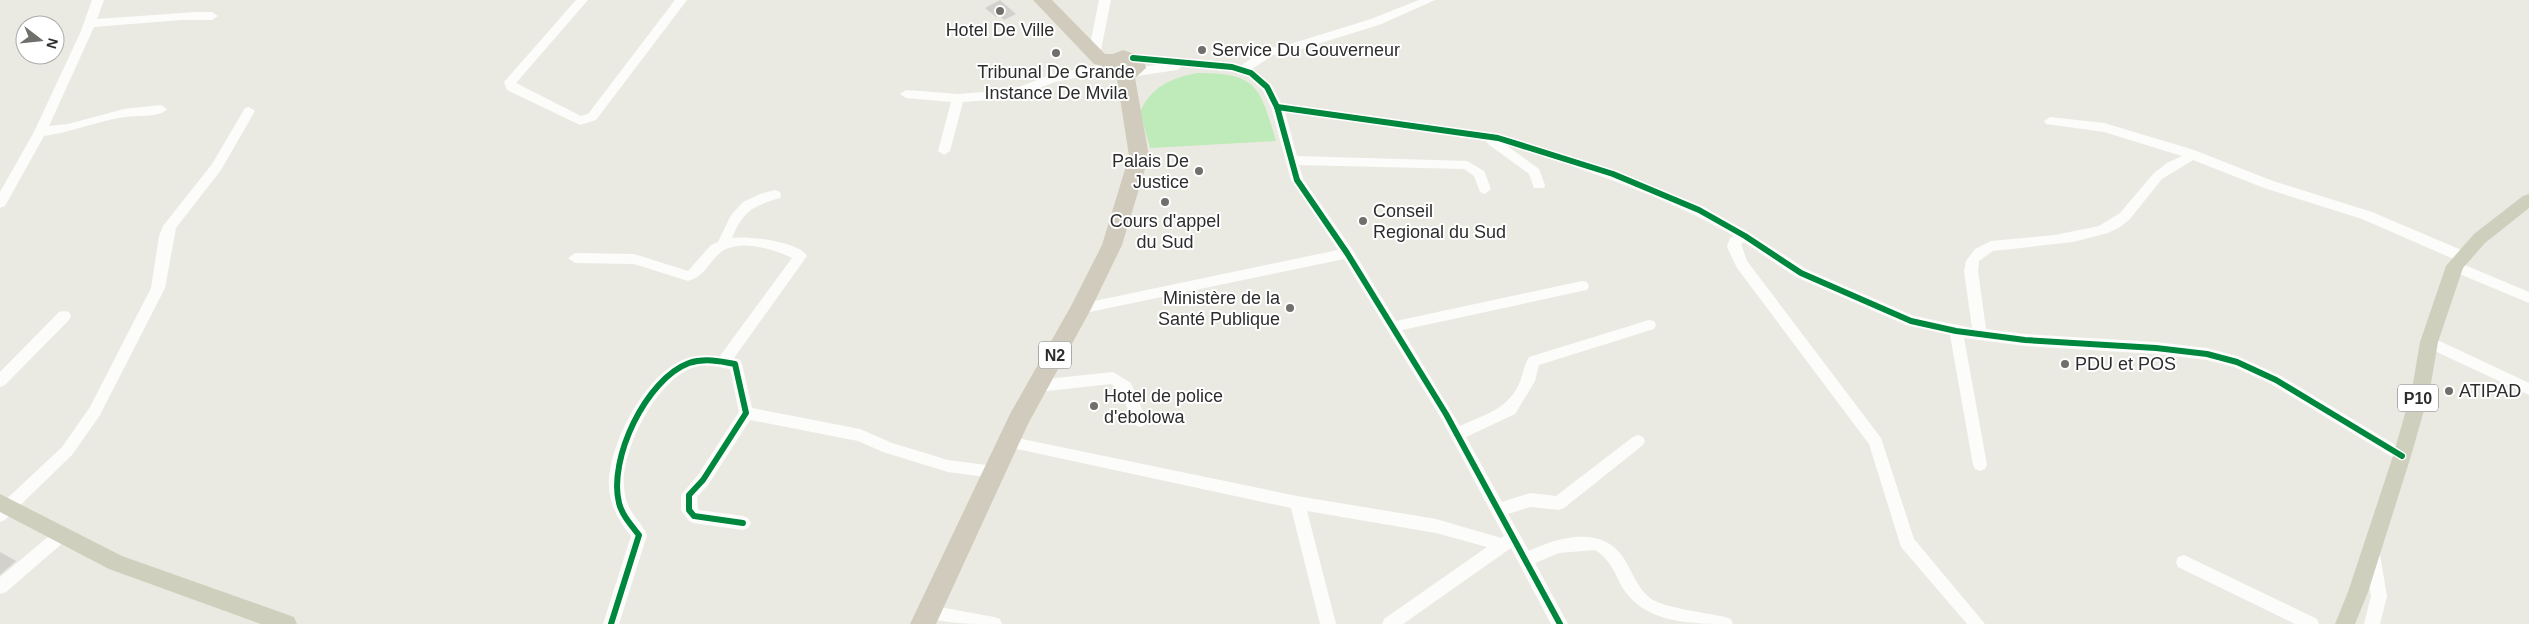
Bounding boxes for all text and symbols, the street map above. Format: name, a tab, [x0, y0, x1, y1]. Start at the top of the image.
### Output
marker: Hotel De Ville	[994, 5, 1006, 17]
north arrow	[15, 15, 65, 65]
place label: Hotel De Ville	[946, 20, 1054, 40]
text: N	[43, 37, 62, 51]
place label: Service Du Gouverneur	[1212, 40, 1400, 60]
marker: Service Du Gouverneur	[1196, 44, 1208, 56]
marker: Tribunal De Grande Instance De Mvila	[1050, 47, 1062, 59]
place label: Tribunal De Grande Instance De Mvila	[977, 62, 1135, 103]
place label: Palais De Justice	[1112, 151, 1189, 192]
marker: Palais De Justice	[1193, 165, 1205, 177]
marker: Cours d'appel du Sud	[1159, 196, 1171, 208]
place label: Conseil Regional du Sud	[1373, 201, 1506, 242]
place label: Cours d'appel du Sud	[1110, 211, 1220, 252]
marker: Conseil Regional du Sud	[1357, 215, 1369, 227]
place label: Ministère de la Santé Publique	[1158, 288, 1281, 329]
marker: Ministère de la Santé Publique	[1284, 302, 1296, 314]
road number: N2	[1039, 342, 1071, 368]
place label: PDU et POS	[2075, 354, 2176, 374]
marker: PDU et POS	[2059, 358, 2071, 370]
place label: ATIPAD	[2459, 381, 2521, 401]
road number: P10	[2398, 384, 2438, 412]
marker: ATIPAD	[2443, 385, 2455, 397]
place label: Hotel de police d'ebolowa	[1104, 386, 1223, 427]
marker: Hotel de police d'ebolowa	[1088, 400, 1100, 412]

